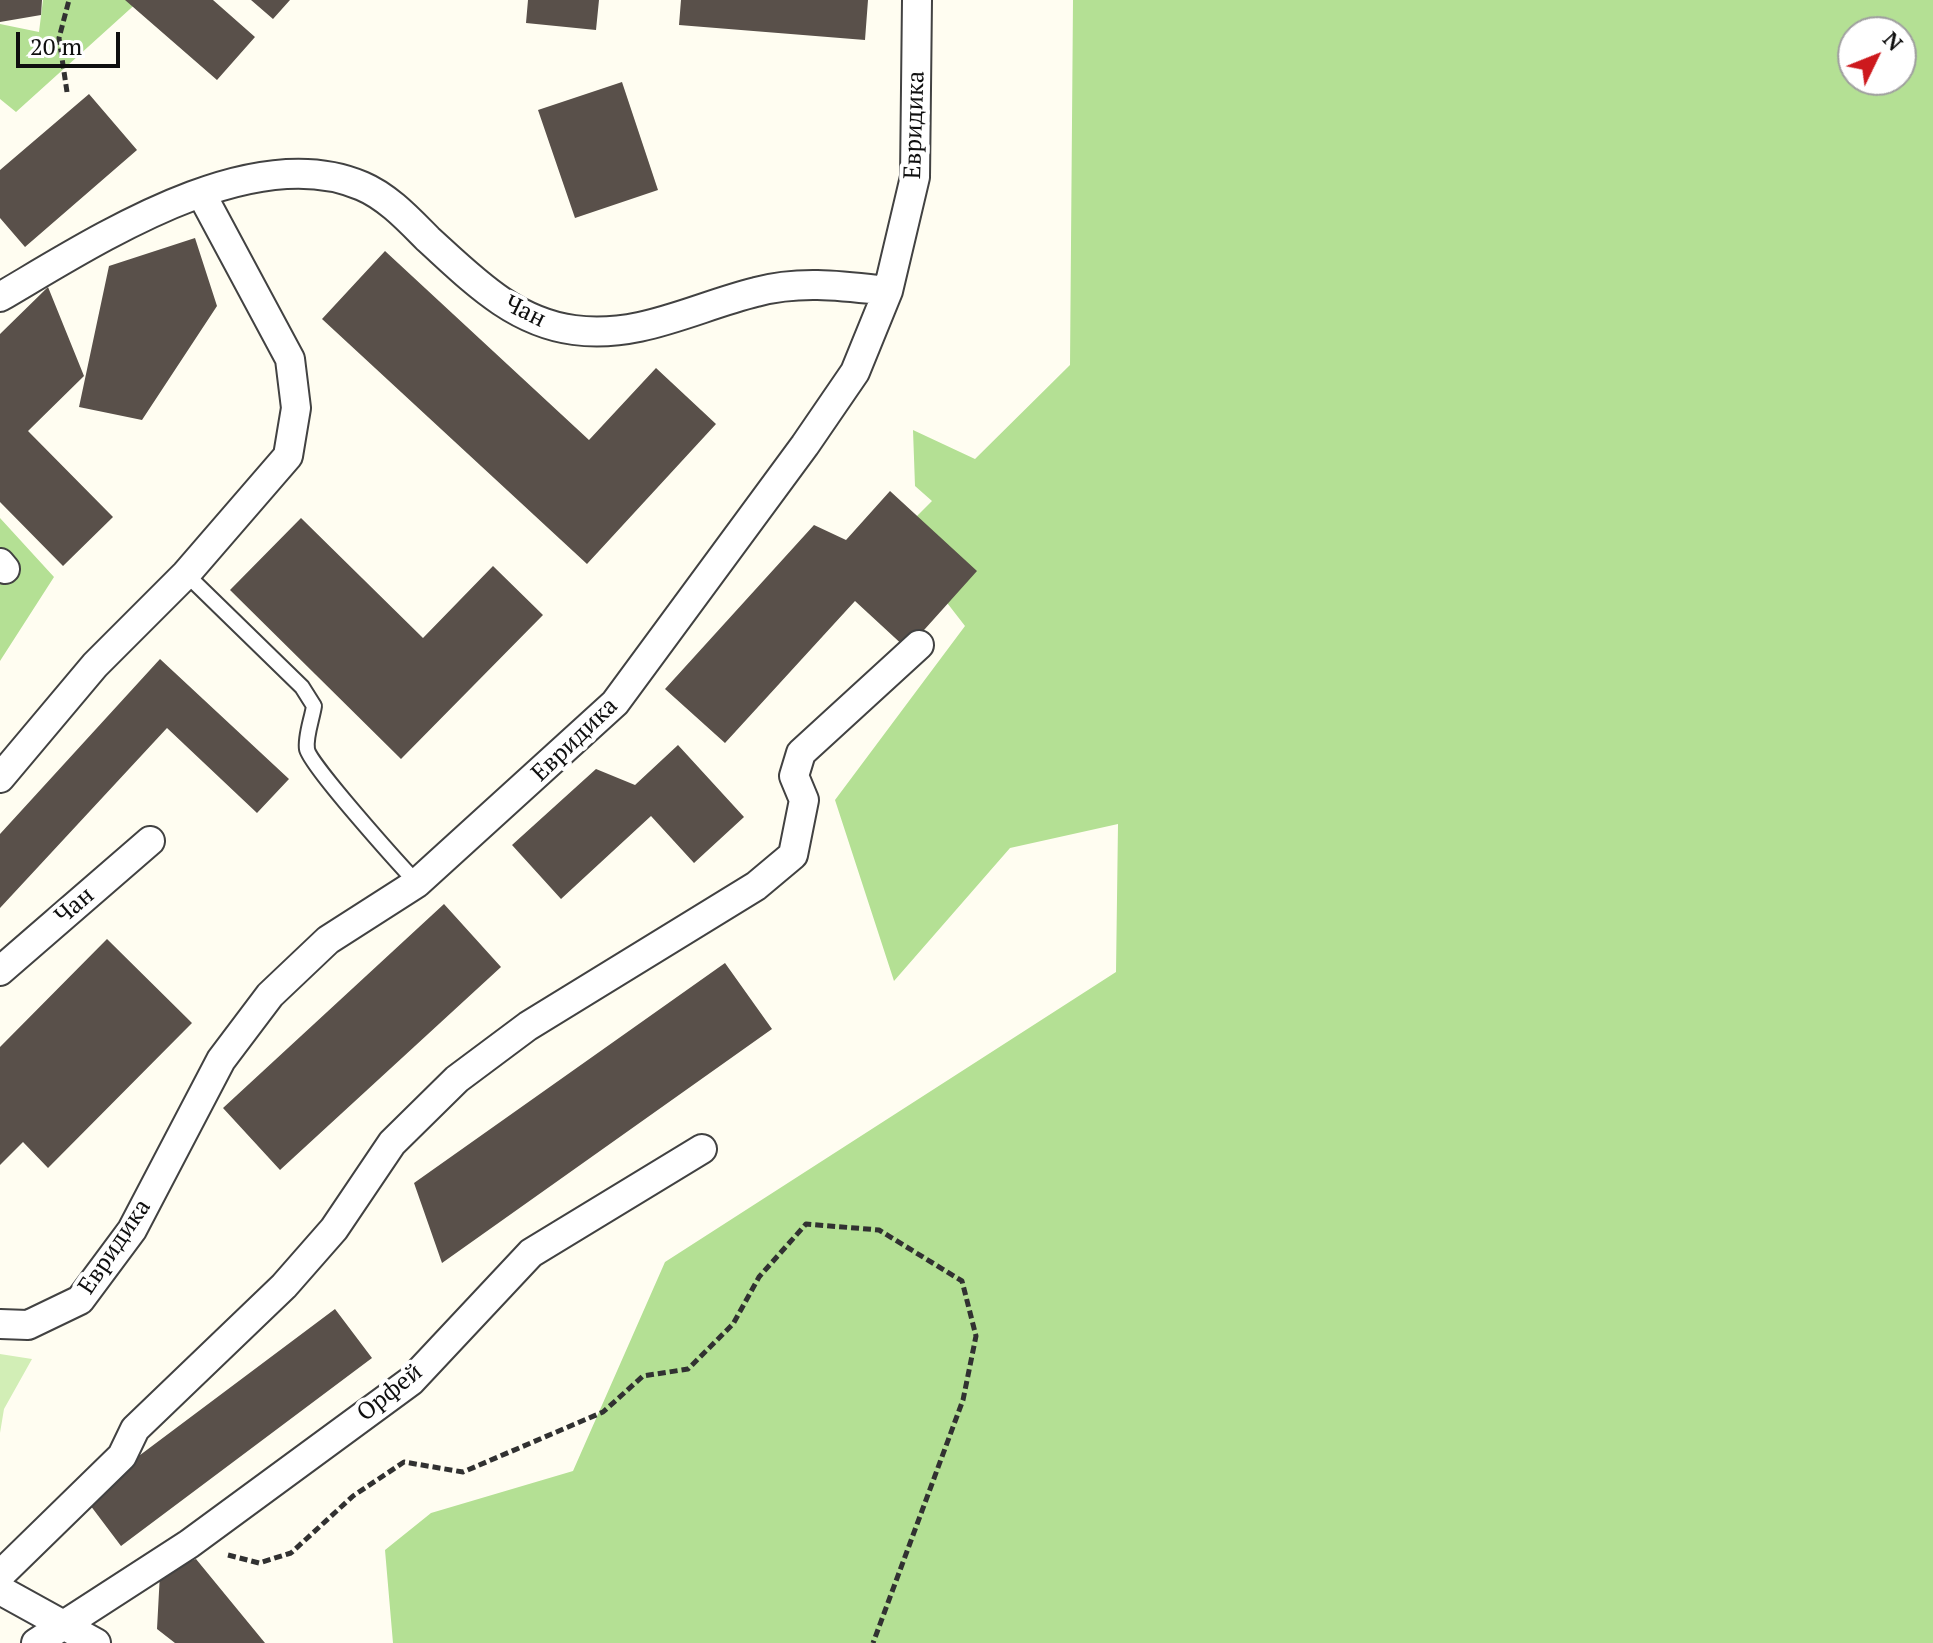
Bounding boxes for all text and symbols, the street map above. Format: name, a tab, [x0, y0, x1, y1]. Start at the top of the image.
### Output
scale bar	[20, 16, 124, 66]
north arrow	[1837, 16, 1917, 96]
text: N	[1877, 25, 1910, 57]
text: 20 m	[30, 30, 82, 62]
street label: Евридика	[899, 70, 931, 180]
street label: Чан	[500, 290, 550, 334]
street label: Евридика	[526, 692, 624, 788]
street label: Чан	[50, 881, 100, 931]
street label: Евридика	[73, 1194, 157, 1300]
street label: Орфей	[352, 1358, 428, 1428]

